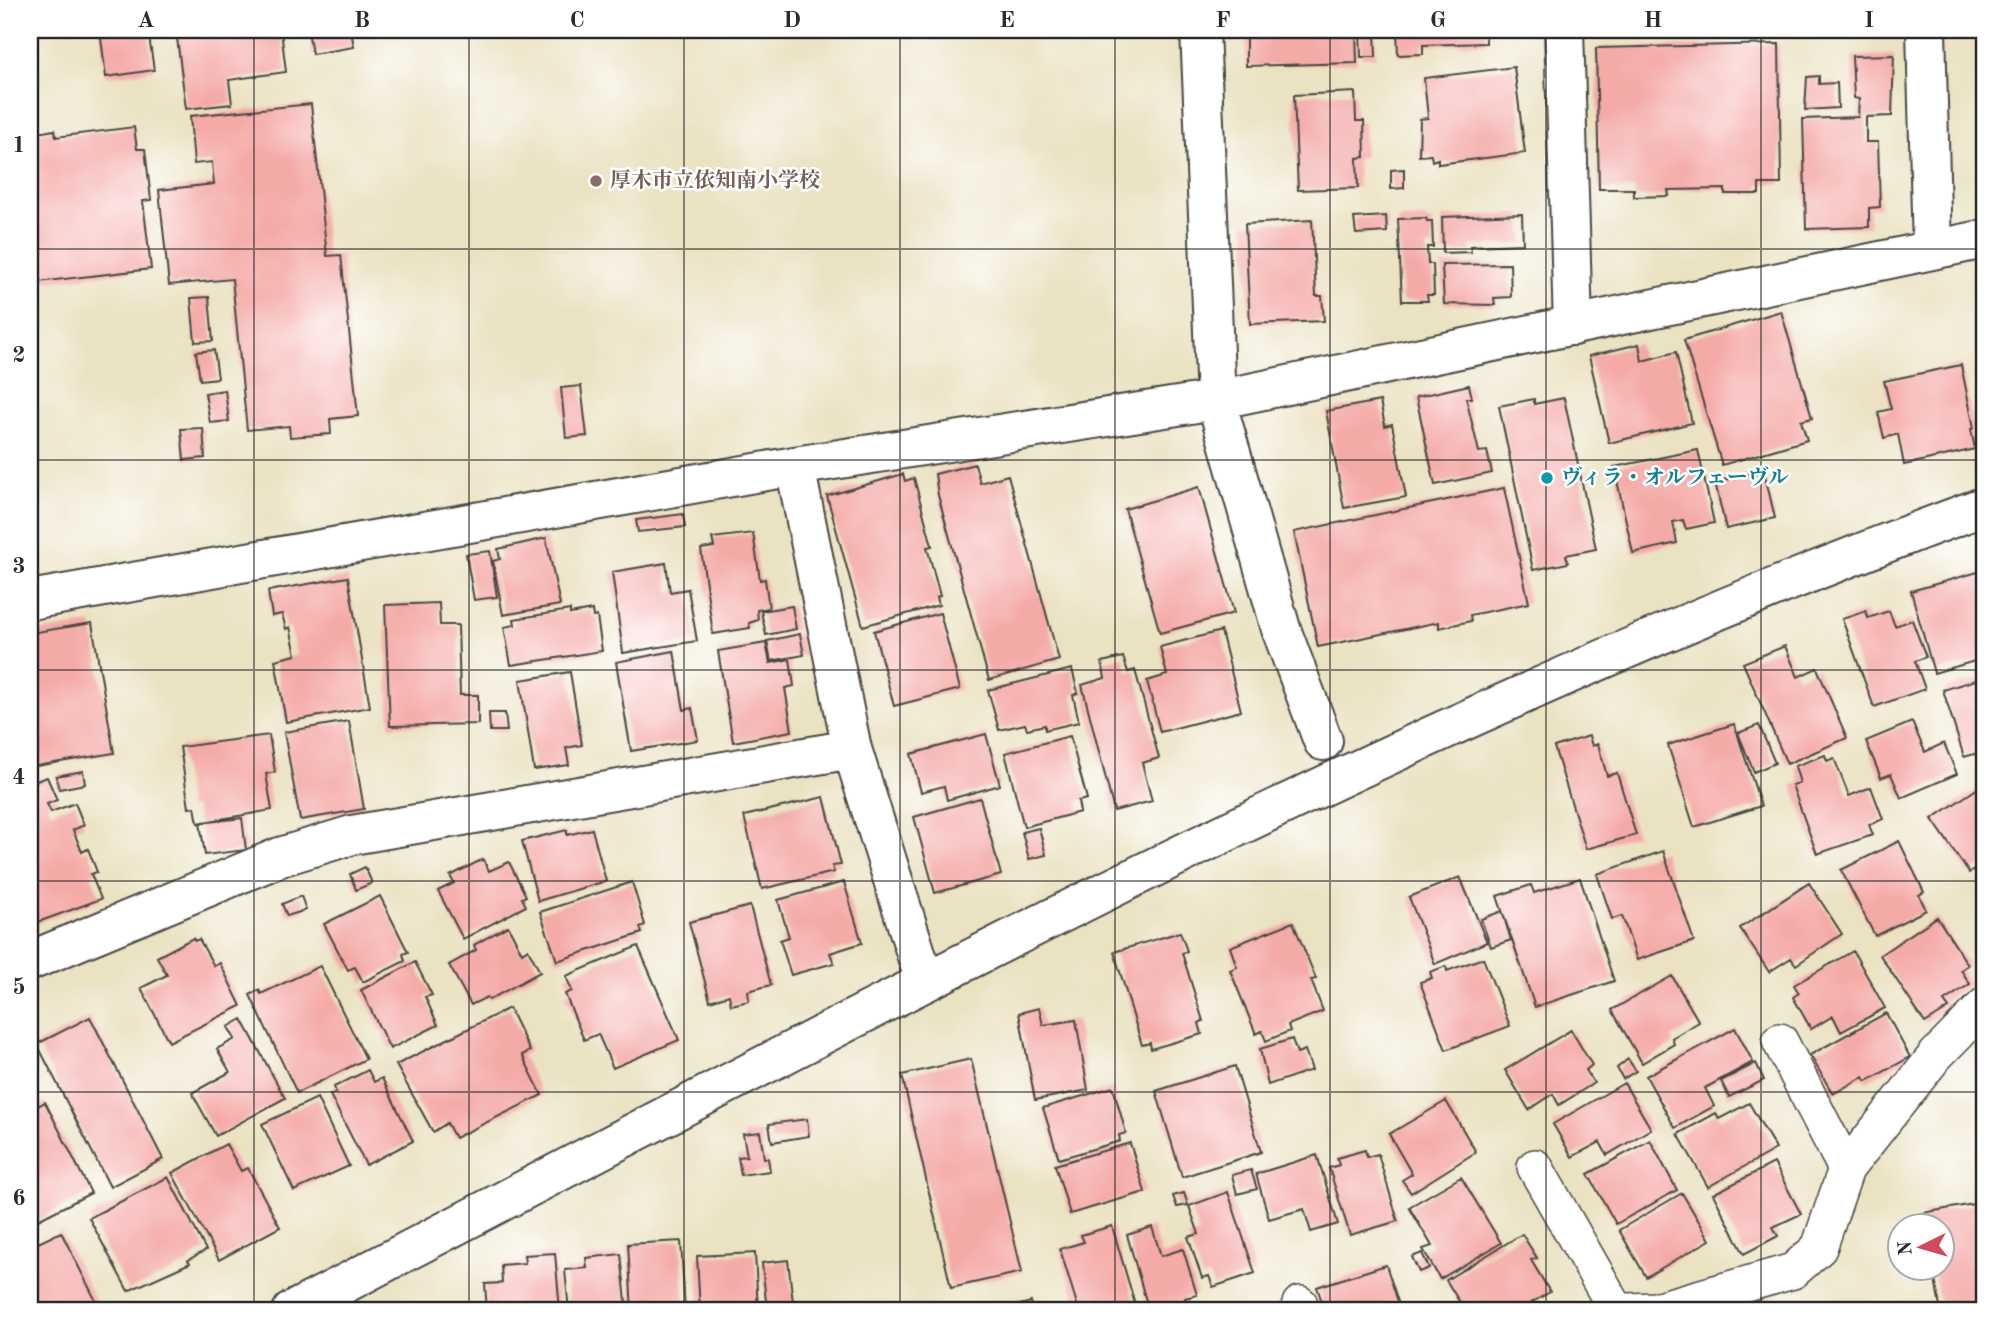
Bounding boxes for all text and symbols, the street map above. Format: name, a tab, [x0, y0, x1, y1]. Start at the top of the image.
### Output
text: A	[137, 9, 155, 32]
text: B	[354, 9, 370, 32]
text: C	[569, 9, 585, 32]
text: D	[783, 9, 801, 32]
text: E	[999, 9, 1015, 32]
text: F	[1215, 9, 1231, 32]
text: G	[1430, 9, 1446, 32]
text: H	[1644, 9, 1662, 32]
text: I	[1864, 9, 1874, 32]
text: 1	[12, 134, 26, 157]
place label: 厚木市立依知南小学校	[610, 169, 820, 192]
marker: 厚木市立依知南小学校	[588, 173, 604, 189]
text: 2	[12, 344, 26, 367]
place label: ヴィラ・オルフェーヴル	[1561, 466, 1789, 489]
marker: ヴィラ・オルフェーヴル	[1539, 470, 1555, 486]
text: 3	[12, 555, 26, 578]
text: 4	[12, 766, 26, 789]
text: 5	[12, 976, 26, 999]
text: 6	[12, 1187, 26, 1210]
north arrow	[1885, 1212, 1955, 1282]
text: N	[1896, 1240, 1917, 1256]

